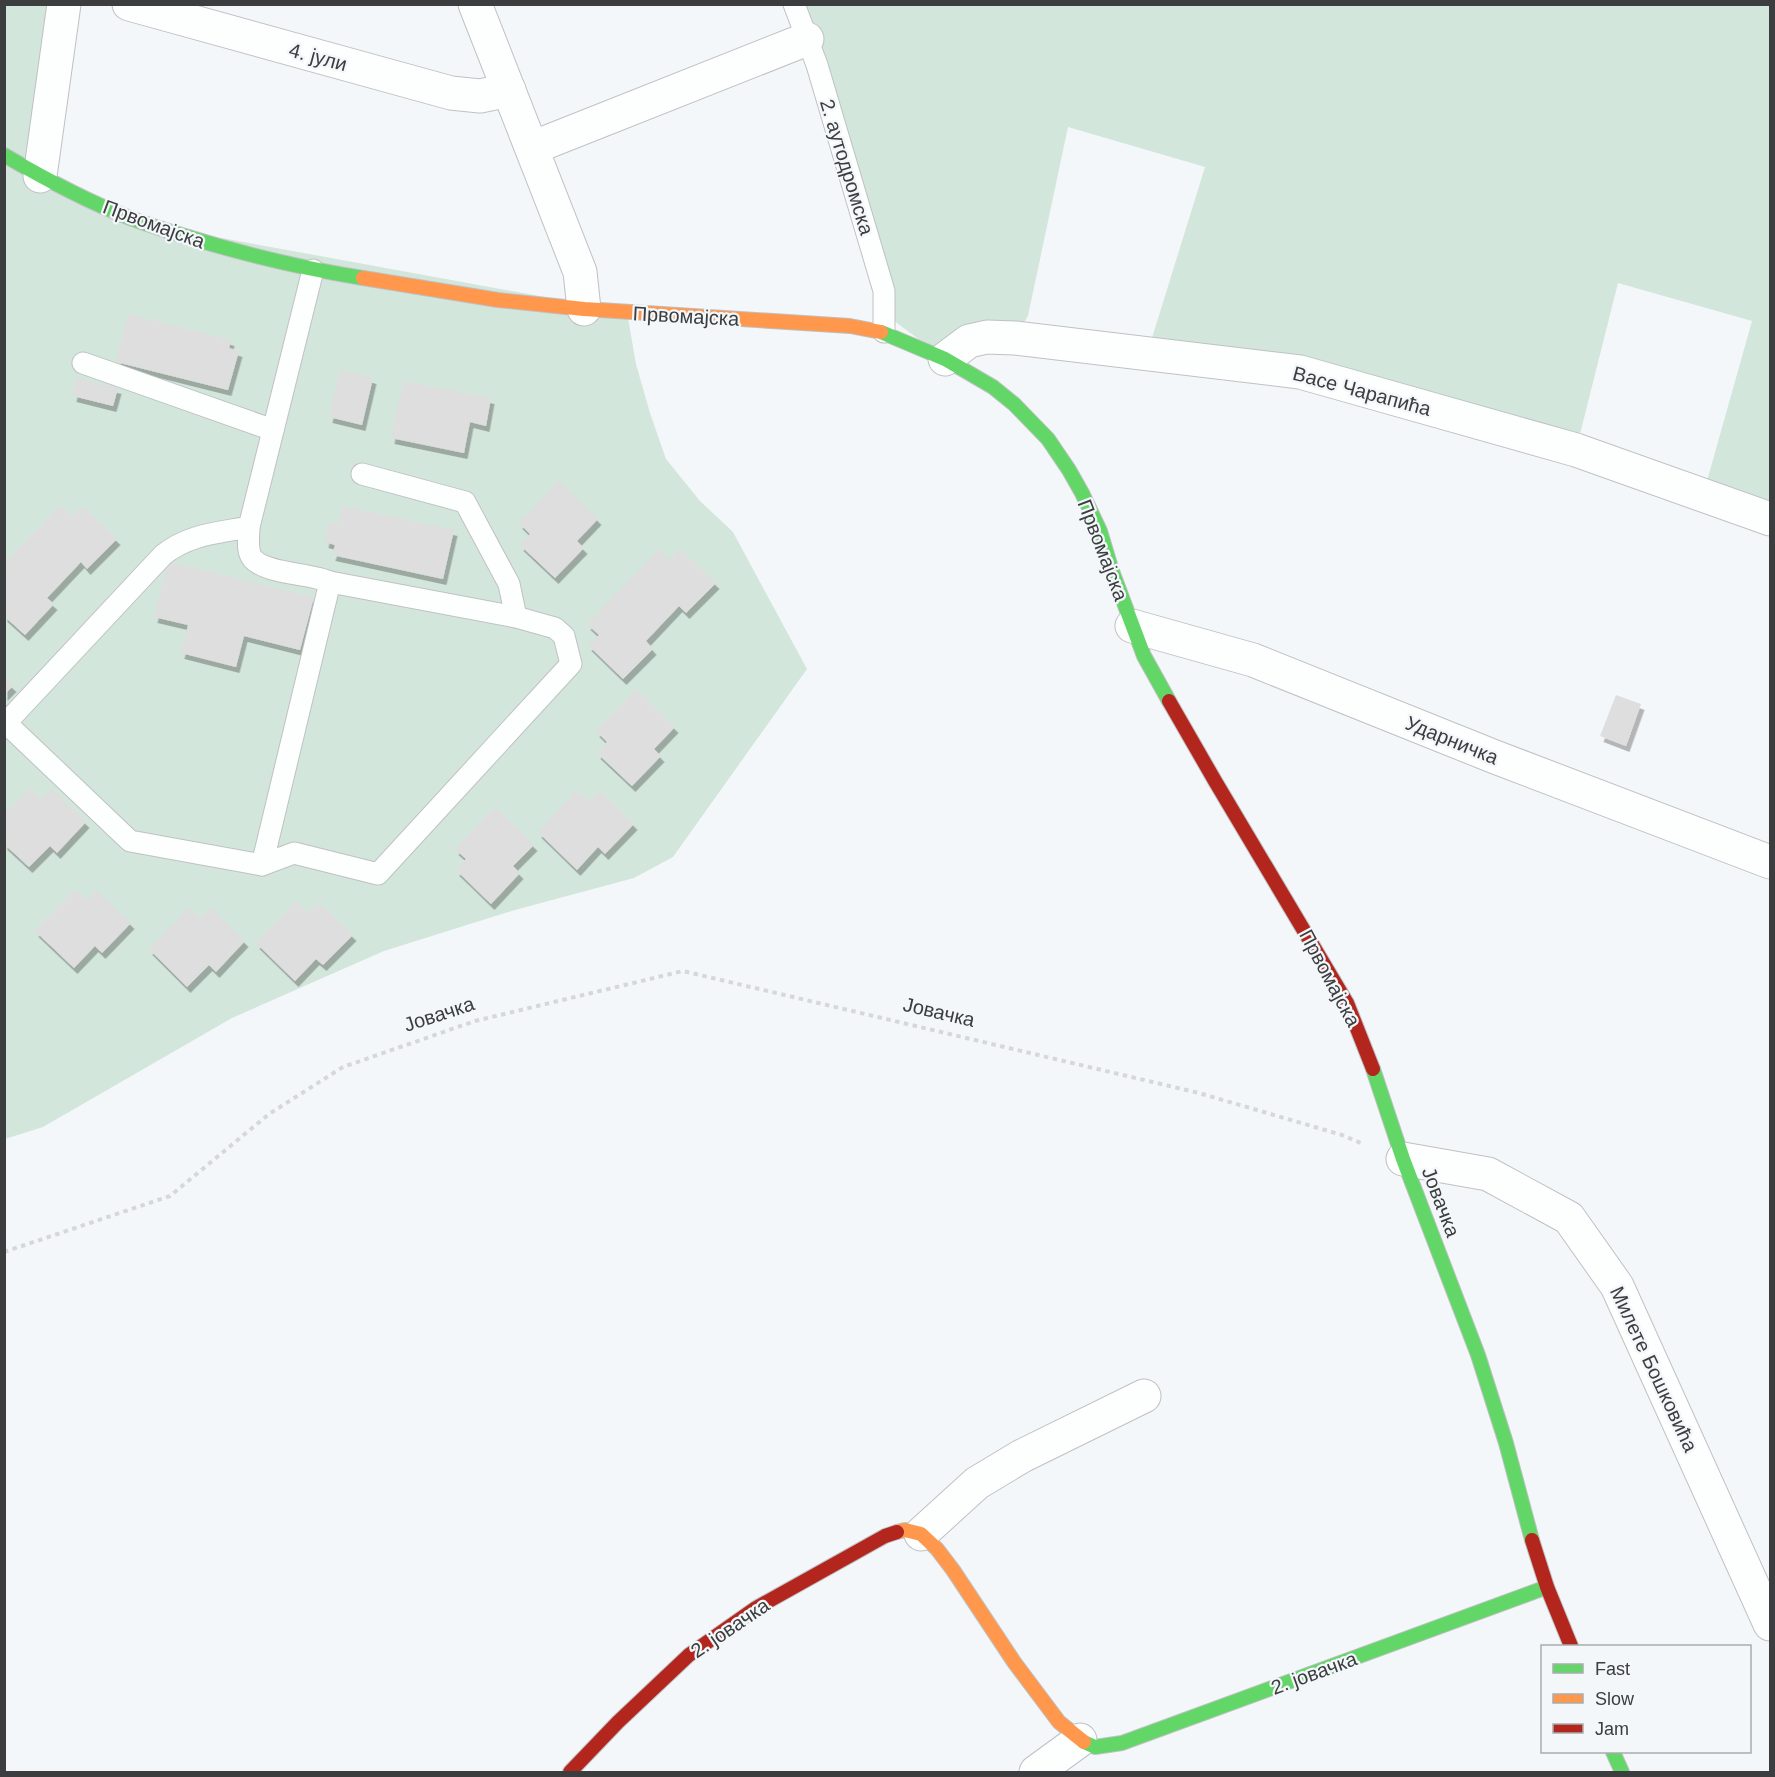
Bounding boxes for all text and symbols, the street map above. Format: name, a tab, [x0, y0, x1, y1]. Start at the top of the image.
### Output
street label: 4. јули	[287, 39, 349, 75]
street label: 2. аутодромска	[816, 96, 878, 238]
street label: Првомајска	[100, 195, 209, 253]
street label: Првомајска	[632, 302, 741, 330]
street label: Васе Чарапића	[1291, 362, 1434, 420]
street label: Првомајска	[1074, 496, 1133, 605]
street label: Ударничка	[1402, 711, 1502, 769]
street label: Првомајска	[1295, 926, 1365, 1031]
street label: Јовачка	[401, 992, 478, 1036]
street label: Јовачка	[901, 993, 978, 1031]
street label: Јовачка	[1418, 1164, 1465, 1241]
street label: Милете Бошковића	[1606, 1283, 1702, 1456]
street label: 2. јовачка	[687, 1593, 774, 1662]
legend	[1541, 1645, 1751, 1753]
street label: 2. јовачка	[1268, 1647, 1361, 1699]
text: Fast	[1595, 1659, 1630, 1679]
text: Slow	[1595, 1689, 1635, 1709]
text: Jam	[1595, 1719, 1629, 1739]

